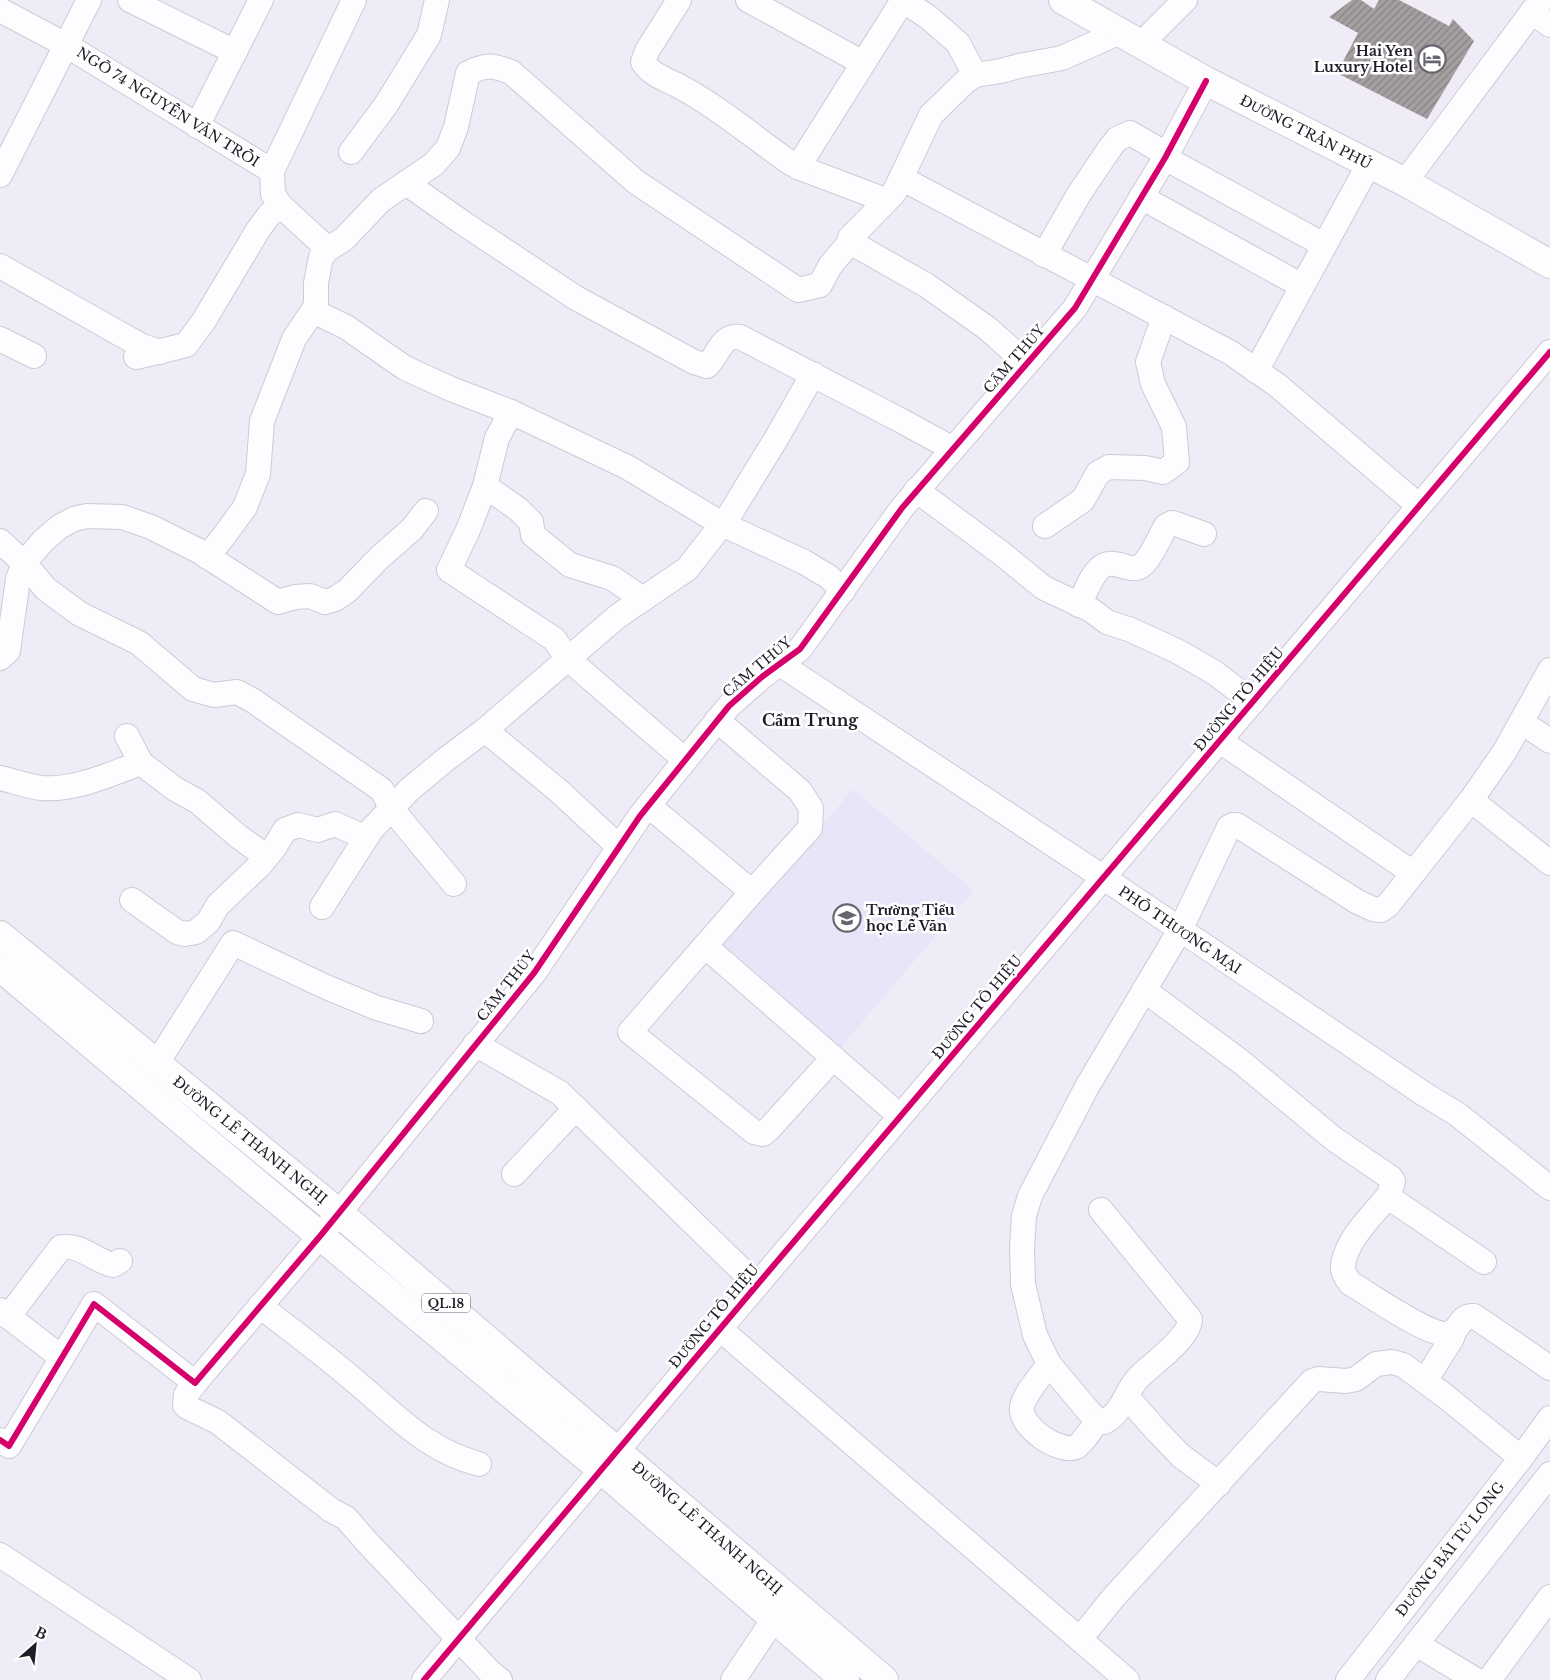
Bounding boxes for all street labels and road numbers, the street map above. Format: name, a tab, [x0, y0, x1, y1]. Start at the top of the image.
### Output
street label: NGÕ 74 NGUYỄN VĂN TRỖI	[73, 42, 263, 171]
street label: ĐƯỜNG TRẦN PHÚ	[1237, 90, 1375, 173]
street label: CẨM THỦY	[979, 321, 1049, 397]
street label: CẨM THỦY	[719, 632, 796, 701]
street label: ĐƯỜNG TÔ HIỆU	[1189, 643, 1288, 755]
street label: PHỐ THƯƠNG MẠI	[1115, 881, 1246, 978]
street label: CẨM THỦY	[473, 946, 540, 1025]
street label: ĐƯỜNG TÔ HIỆU	[927, 951, 1026, 1063]
street label: ĐƯỜNG LÊ THANH NGHỊ	[169, 1071, 332, 1208]
street label: ĐƯỜNG TÔ HIỆU	[664, 1260, 763, 1372]
road number: QL.18	[422, 1294, 470, 1312]
street label: ĐƯỜNG LÊ THANH NGHỊ	[628, 1457, 787, 1598]
street label: ĐƯỜNG BÁI TỬ LONG	[1392, 1478, 1508, 1620]

